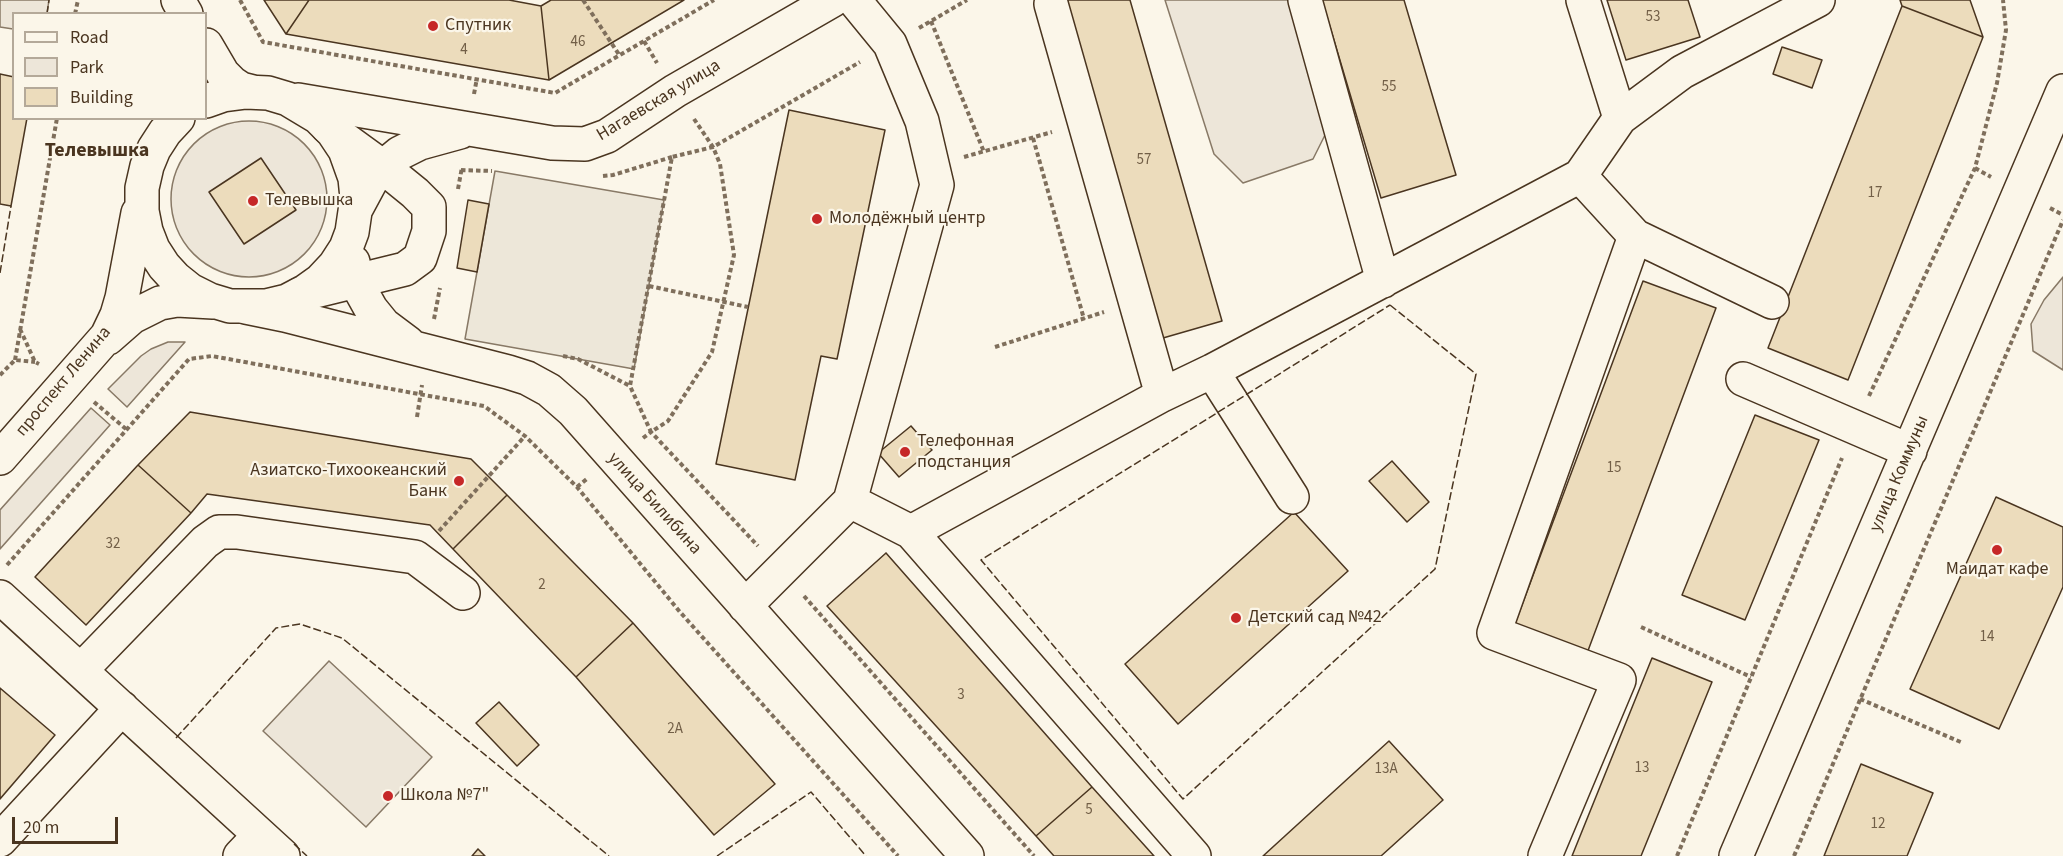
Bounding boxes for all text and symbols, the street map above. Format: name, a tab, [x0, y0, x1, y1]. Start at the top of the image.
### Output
house number: 53	[1646, 9, 1660, 27]
legend	[12, 12, 207, 120]
place label: Спутник	[445, 15, 511, 37]
marker: Спутник	[426, 19, 440, 33]
text: Road	[70, 25, 109, 50]
house number: 46	[571, 34, 585, 52]
house number: 4	[460, 42, 468, 60]
text: Park	[70, 55, 104, 80]
street label: Нагаевская улица	[593, 55, 725, 147]
house number: 55	[1382, 79, 1396, 97]
text: Building	[70, 85, 133, 110]
district label: Телевышка	[45, 140, 149, 164]
house number: 57	[1137, 152, 1151, 170]
house number: 17	[1868, 185, 1882, 203]
place label: Телевышка	[265, 190, 353, 212]
marker: Телевышка	[246, 194, 260, 208]
place label: Молодёжный центр	[829, 208, 985, 230]
marker: Молодёжный центр	[810, 212, 824, 226]
street label: проспект Ленина	[12, 323, 116, 441]
street label: улица Коммуны	[1866, 413, 1934, 535]
place label: Телефонная подстанция	[917, 431, 1014, 474]
marker: Телефонная подстанция	[898, 445, 912, 459]
street label: улица Билибина	[602, 448, 706, 560]
place label: Азиатско-Тихоокеанский Банк	[250, 460, 447, 502]
house number: 15	[1607, 460, 1621, 478]
marker: Азиатско-Тихоокеанский Банк	[452, 474, 466, 488]
house number: 32	[106, 536, 120, 554]
marker: Маидат кафе	[1990, 543, 2004, 557]
place label: Маидат кафе	[1946, 559, 2048, 581]
house number: 2	[538, 577, 546, 595]
place label: Детский сад №42	[1248, 607, 1382, 629]
marker: Детский сад №42	[1229, 611, 1243, 625]
house number: 14	[1980, 629, 1994, 647]
house number: 3	[957, 687, 965, 705]
house number: 2А	[667, 721, 683, 739]
house number: 13	[1635, 760, 1649, 778]
house number: 13А	[1374, 761, 1398, 779]
place label: Школа №7"	[400, 785, 489, 807]
marker: Школа №7"	[381, 789, 395, 803]
house number: 5	[1085, 802, 1093, 820]
scale bar	[15, 805, 122, 843]
text: 20 m	[23, 815, 59, 840]
house number: 12	[1871, 816, 1885, 834]

